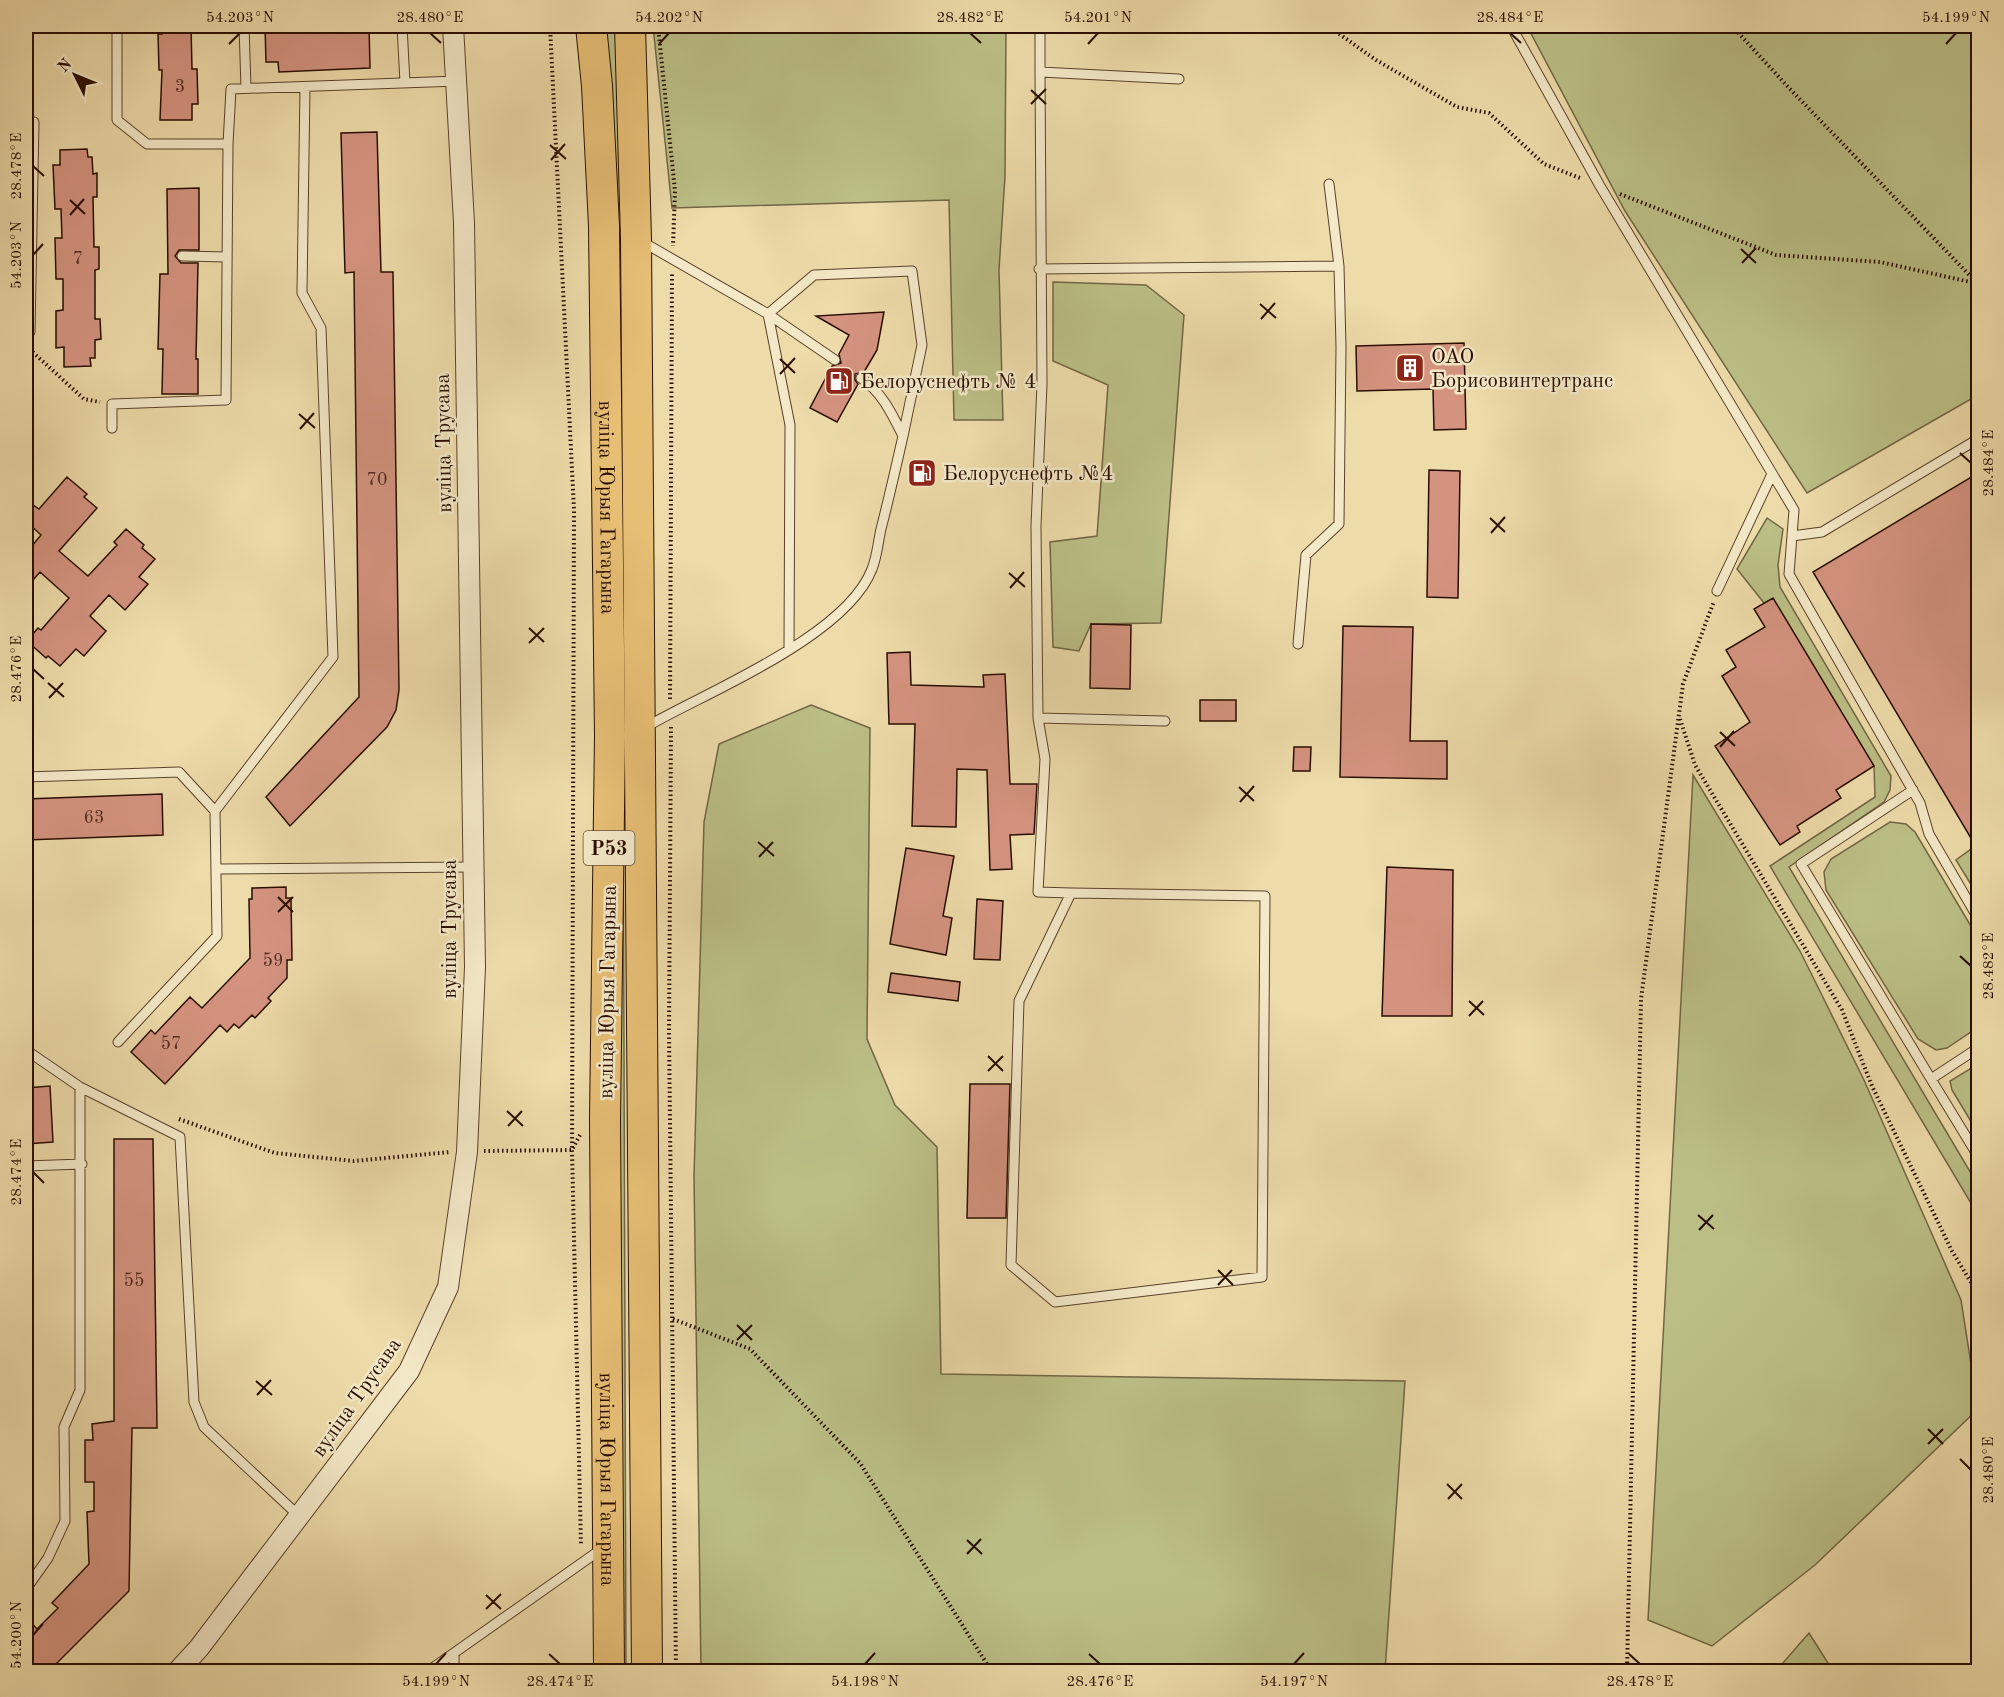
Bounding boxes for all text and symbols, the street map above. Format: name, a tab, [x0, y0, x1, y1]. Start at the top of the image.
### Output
text: 54.203°N	[206, 11, 274, 26]
text: 28.480°E	[397, 11, 463, 26]
text: 54.202°N	[635, 11, 703, 26]
text: 28.482°E	[937, 11, 1003, 26]
text: 54.201°N	[1064, 11, 1132, 26]
text: 28.484°E	[1477, 11, 1543, 26]
text: 54.199°N	[1922, 11, 1990, 26]
north arrow	[45, 45, 105, 105]
text: N	[55, 56, 76, 76]
house number: 3	[175, 78, 185, 96]
text: 28.478°E	[10, 133, 25, 199]
text: 54.203°N	[10, 221, 25, 289]
house number: 7	[73, 250, 83, 268]
place label: ОАО Борисовинтертранс	[1431, 347, 1613, 392]
building icon: ОАО Борисовинтертранс	[1394, 352, 1426, 384]
fuel station icon: Белоруснефть № 4	[823, 365, 855, 397]
place label: Белоруснефть № 4	[860, 372, 1036, 393]
street label: вуліца Трусава	[433, 373, 456, 513]
street label: вуліца Юрыя Гагарына	[594, 400, 618, 615]
text: 28.484°E	[1982, 430, 1997, 496]
fuel station icon: Белоруснефть №4	[906, 457, 938, 489]
place label: Белоруснефть №4	[943, 464, 1113, 485]
house number: 70	[367, 471, 387, 489]
text: 28.476°E	[10, 636, 25, 702]
house number: 63	[84, 809, 104, 827]
road number: Р53	[584, 831, 634, 865]
street label: вуліца Трусава	[440, 859, 461, 999]
street label: вуліца Юрыя Гагарына	[596, 885, 621, 1099]
text: 28.482°E	[1982, 933, 1997, 999]
house number: 59	[263, 952, 283, 970]
house number: 57	[161, 1035, 181, 1053]
text: 28.474°E	[10, 1139, 25, 1205]
house number: 55	[124, 1272, 144, 1290]
street label: вуліца Трусава	[309, 1335, 406, 1461]
street label: вуліца Юрыя Гагарына	[595, 1372, 617, 1587]
text: 28.480°E	[1982, 1437, 1997, 1503]
text: 54.200°N	[10, 1601, 25, 1669]
text: 54.199°N	[402, 1675, 470, 1690]
text: 28.474°E	[527, 1675, 593, 1690]
text: 54.198°N	[831, 1675, 899, 1690]
text: 28.476°E	[1067, 1675, 1133, 1690]
text: 54.197°N	[1260, 1675, 1328, 1690]
text: 28.478°E	[1607, 1675, 1673, 1690]

